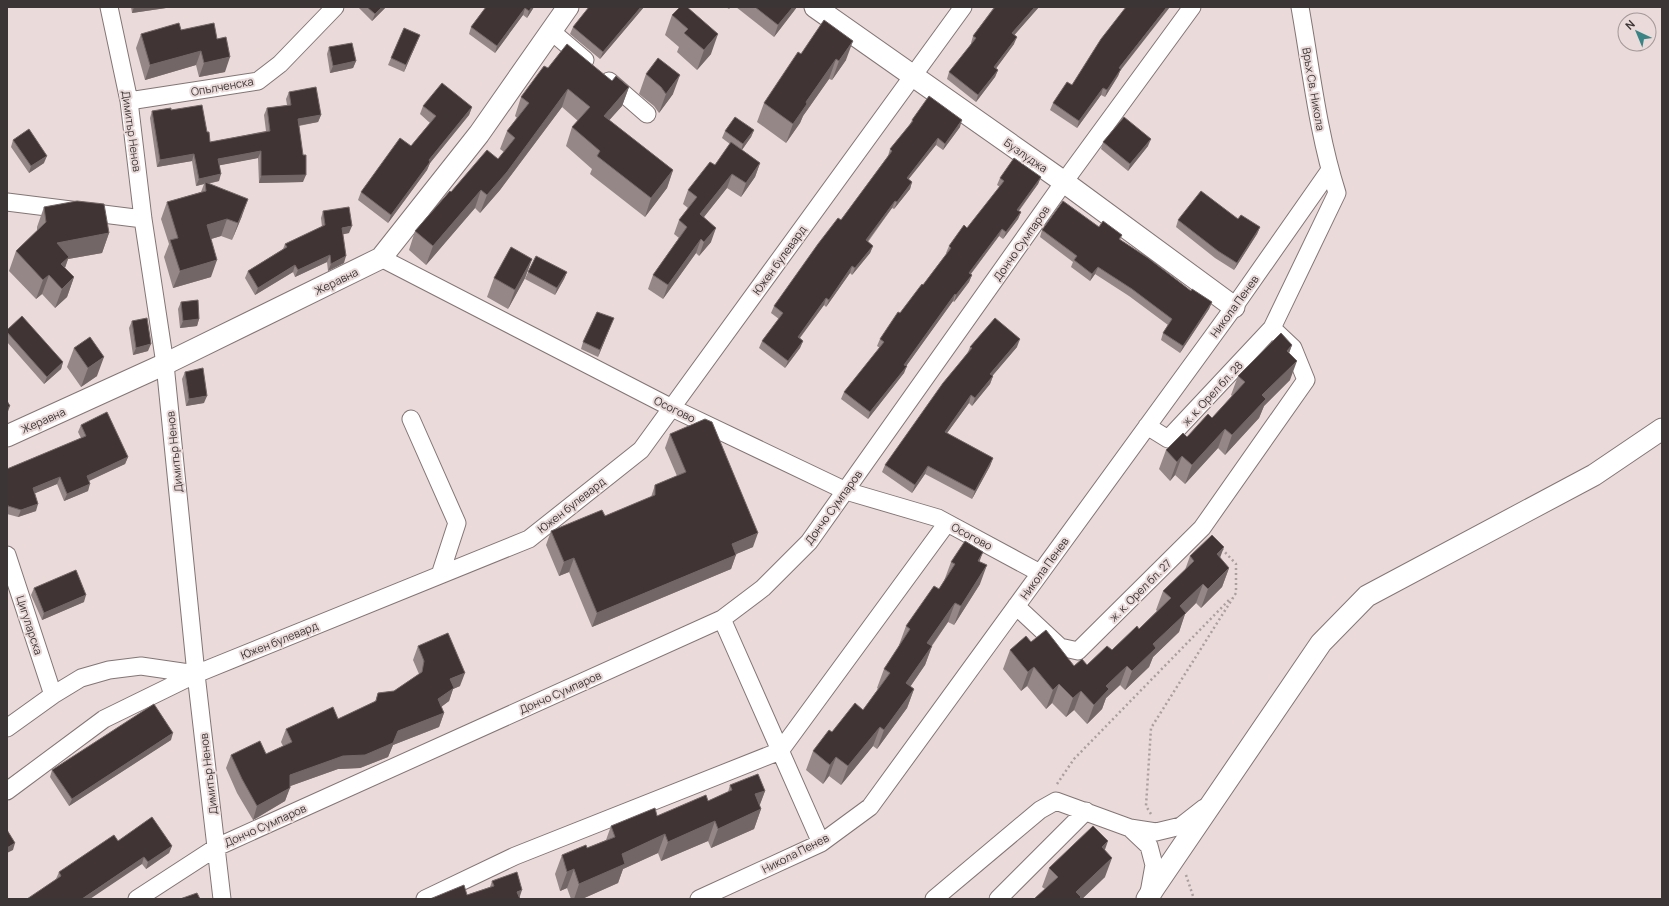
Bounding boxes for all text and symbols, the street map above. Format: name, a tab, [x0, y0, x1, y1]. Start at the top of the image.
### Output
north arrow	[1617, 12, 1657, 52]
text: N	[1622, 16, 1638, 33]
street label: Връх Св. Никола	[1299, 46, 1329, 132]
street label: Опълченска	[190, 73, 254, 99]
street label: Димитър Ненов	[119, 90, 145, 173]
street label: Бузлуджа	[1001, 134, 1051, 176]
street label: Дончо Сумпаров	[990, 202, 1053, 283]
street label: Южен булевард	[749, 222, 809, 298]
street label: Жеравна	[312, 264, 360, 298]
street label: Никола Пенев	[1206, 272, 1262, 340]
street label: ж. к. Орел бл. 28	[1178, 358, 1246, 428]
street label: Осогово	[652, 393, 699, 426]
street label: Жеравна	[18, 404, 68, 436]
street label: Димитър Ненов	[162, 411, 186, 493]
street label: Дончо Сумпаров	[801, 467, 865, 547]
street label: Южен булевард	[534, 474, 608, 536]
street label: Осогово	[949, 519, 996, 553]
street label: Никола Пенев	[1016, 534, 1072, 602]
street label: ж. к. Орел бл. 27	[1106, 556, 1174, 624]
street label: Цигуларска	[13, 593, 47, 657]
street label: Южен булевард	[238, 618, 320, 662]
street label: Дончо Сумпаров	[517, 667, 604, 717]
street label: Димитър Ненов	[196, 733, 220, 815]
street label: Дончо Сумпаров	[222, 800, 309, 850]
street label: Никола Пенев	[759, 830, 831, 876]

